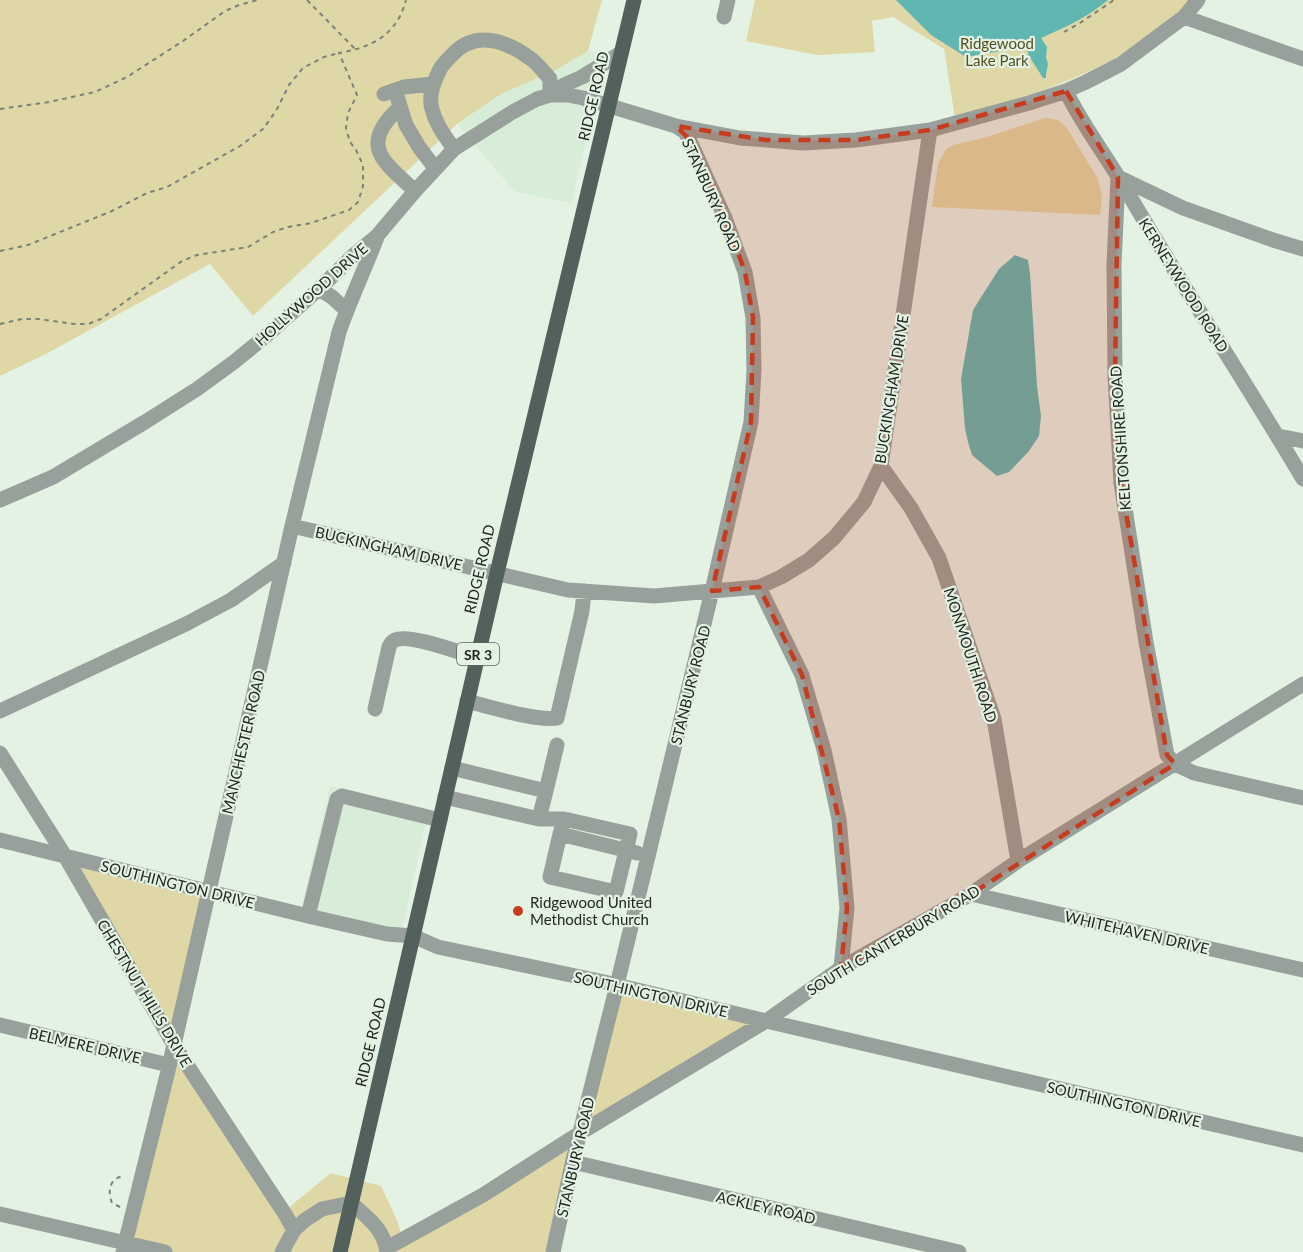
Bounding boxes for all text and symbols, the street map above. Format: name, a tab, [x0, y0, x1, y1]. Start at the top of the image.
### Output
park label: Ridgewood Lake Park	[960, 34, 1034, 69]
street label: RIDGE ROAD	[574, 50, 612, 142]
street label: STANBURY ROAD	[679, 135, 745, 255]
street label: KERNEYWOOD ROAD	[1135, 215, 1233, 355]
street label: HOLLYWOOD DRIVE	[251, 239, 371, 349]
street label: BUCKINGHAM DRIVE	[870, 313, 912, 465]
street label: KELTONSHIRE ROAD	[1106, 365, 1134, 511]
street label: BUCKINGHAM DRIVE	[314, 522, 464, 574]
street label: RIDGE ROAD	[460, 523, 498, 615]
street label: MONMOUTH ROAD	[941, 585, 1001, 725]
street label: STANBURY ROAD	[666, 623, 714, 747]
road number: SR 3	[457, 643, 499, 665]
street label: MANCHESTER ROAD	[218, 668, 268, 816]
street label: SOUTHINGTON DRIVE	[99, 856, 257, 912]
street label: SOUTH CANTERBURY ROAD	[803, 881, 983, 999]
place label: Ridgewood United Methodist Church	[530, 893, 652, 928]
marker: Ridgewood United Methodist Church	[511, 904, 525, 918]
street label: WHITEHAVEN DRIVE	[1063, 907, 1211, 957]
street label: CHESTNUT HILLS DRIVE	[94, 916, 196, 1070]
street label: SOUTHINGTON DRIVE	[572, 968, 730, 1020]
street label: RIDGE ROAD	[351, 996, 389, 1088]
street label: BELMERE DRIVE	[27, 1023, 143, 1067]
street label: SOUTHINGTON DRIVE	[1045, 1078, 1203, 1130]
street label: STANBURY ROAD	[552, 1095, 598, 1219]
street label: ACKLEY ROAD	[715, 1187, 817, 1227]

